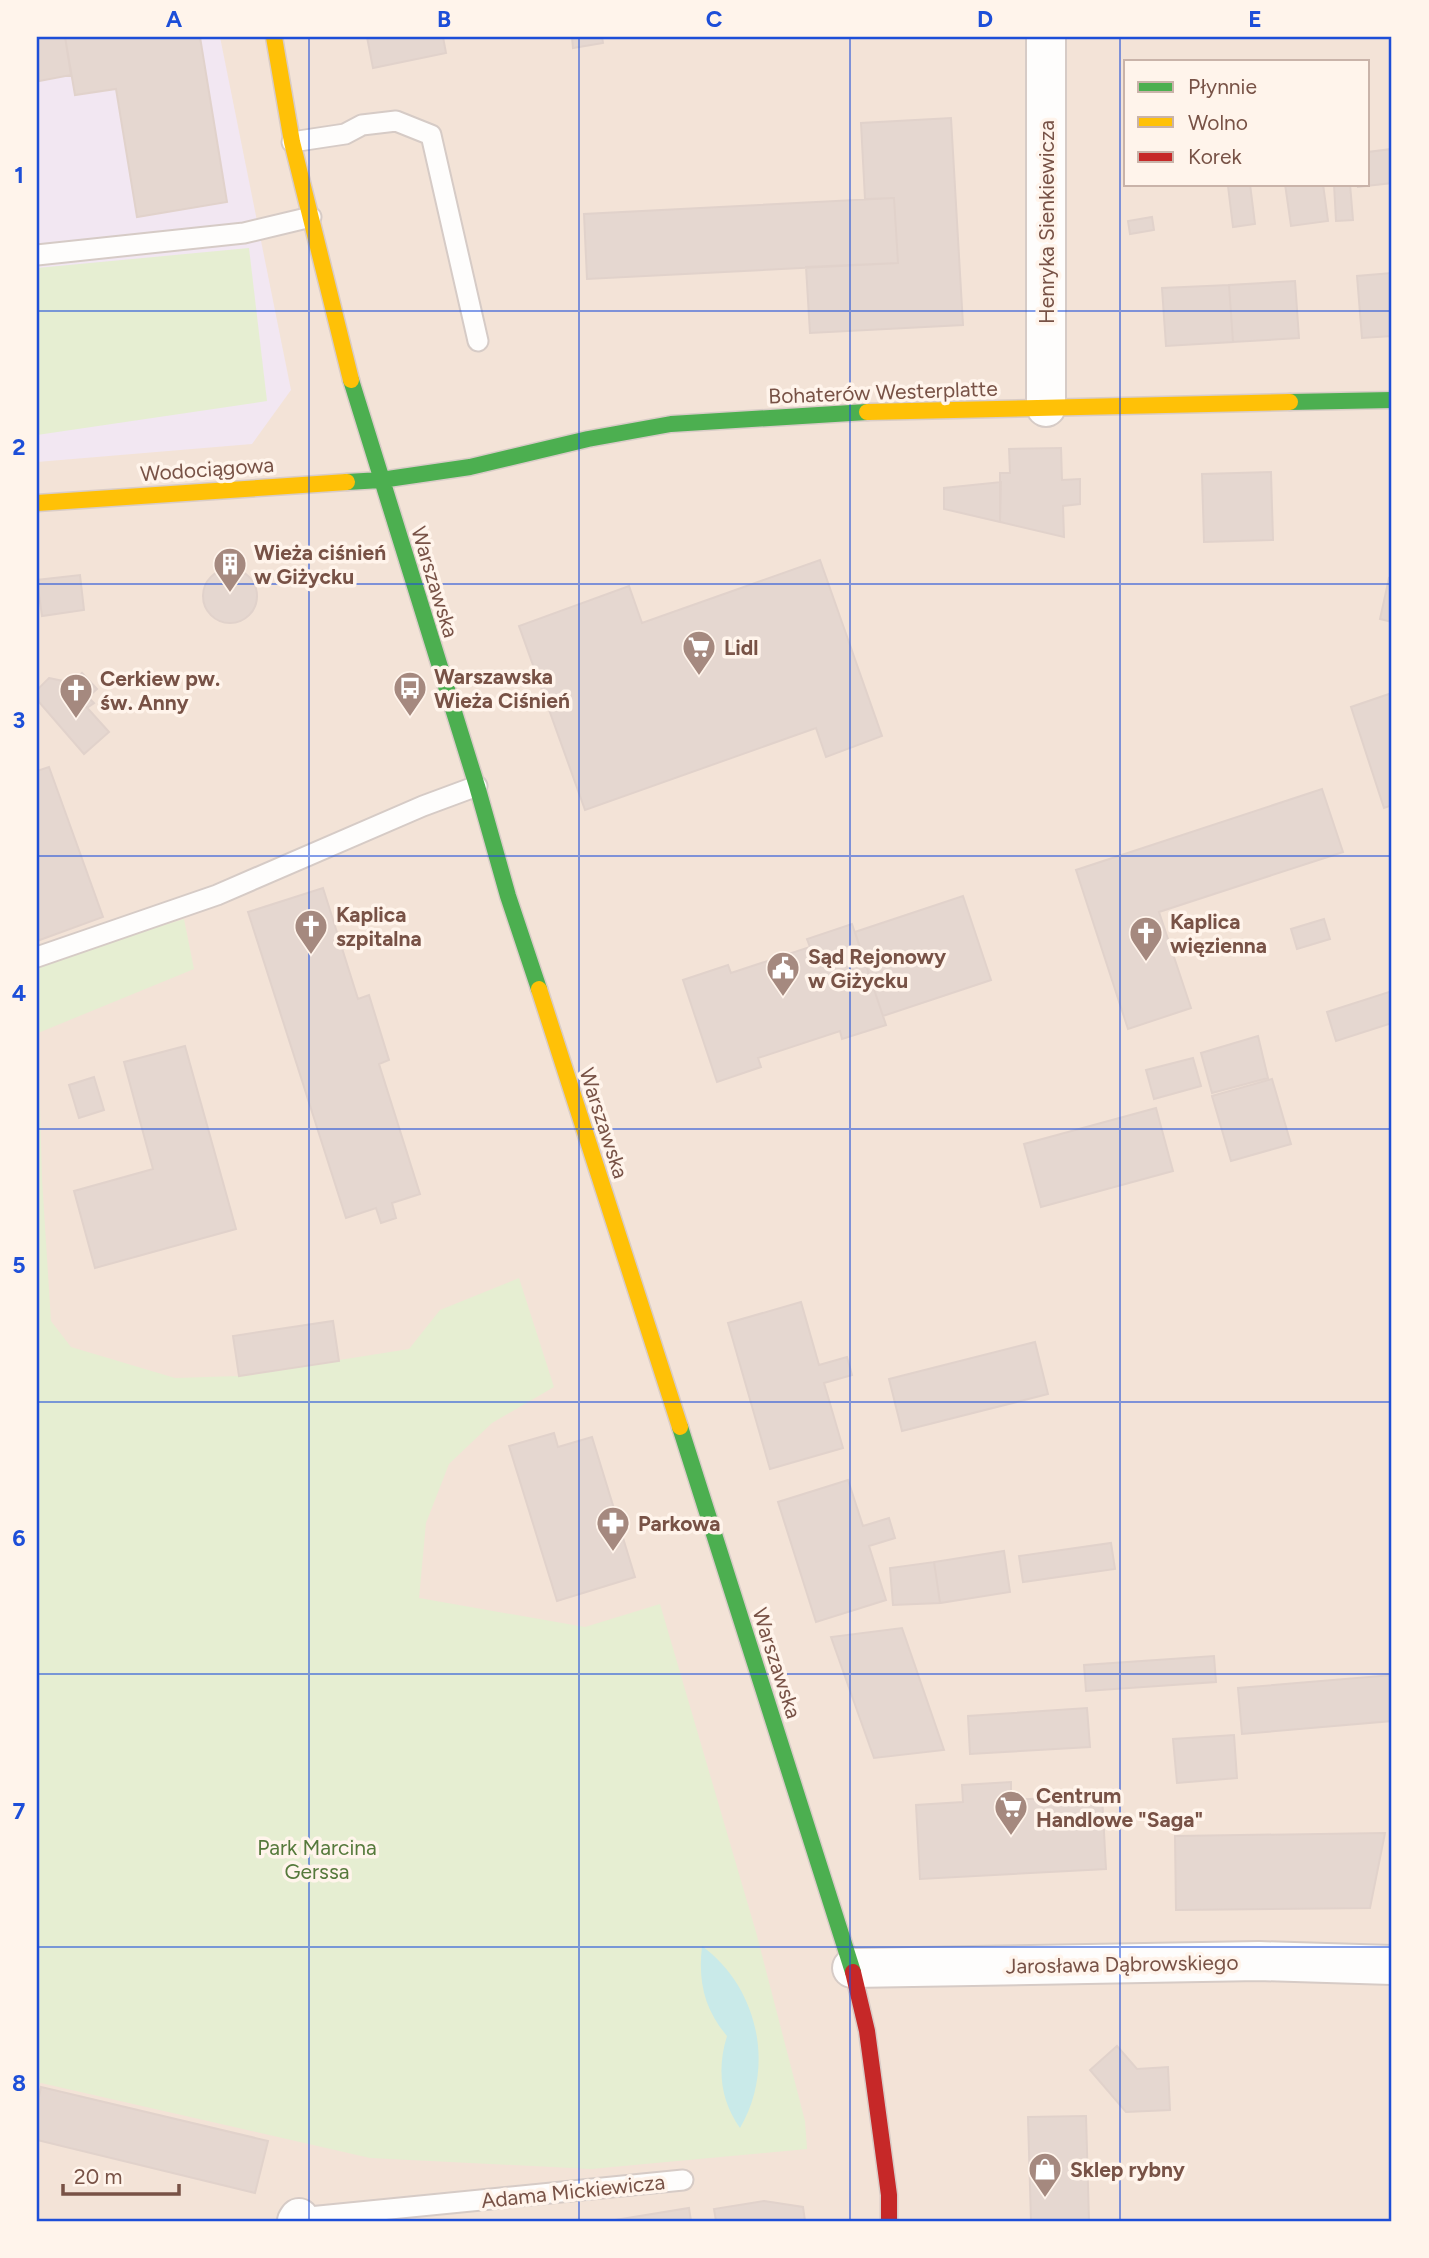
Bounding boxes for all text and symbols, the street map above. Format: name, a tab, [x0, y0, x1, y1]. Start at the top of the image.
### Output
text: A	[166, 5, 183, 33]
text: B	[437, 5, 451, 33]
text: C	[706, 5, 723, 33]
text: D	[977, 5, 993, 33]
text: E	[1248, 5, 1262, 33]
legend	[1124, 60, 1370, 186]
text: Płynnie	[1188, 74, 1257, 99]
text: Wolno	[1188, 110, 1248, 135]
street label: Henryka Sienkiewicza	[1034, 120, 1059, 324]
text: Korek	[1188, 144, 1242, 169]
text: 1	[14, 161, 24, 189]
street label: Bohaterów Westerplatte	[768, 376, 998, 408]
text: 2	[12, 433, 26, 461]
street label: Wodociągowa	[139, 452, 275, 486]
street label: Warszawska	[406, 524, 464, 640]
place label: Wieża ciśnień w Giżycku	[254, 540, 386, 589]
building icon: Wieża ciśnień w Giżycku	[211, 545, 249, 594]
supermarket icon: Lidl	[680, 628, 718, 677]
place label: Lidl	[724, 635, 758, 660]
place label: Warszawska Wieża Ciśnień	[434, 664, 570, 713]
place label: Cerkiew pw. św. Anny	[100, 666, 220, 715]
bus stop icon: Warszawska Wieża Ciśnień	[391, 669, 429, 718]
church icon: Cerkiew pw. św. Anny	[57, 671, 95, 720]
text: 3	[13, 706, 25, 734]
place label: Kaplica szpitalna	[336, 902, 422, 951]
church icon: Kaplica szpitalna	[292, 907, 330, 956]
place label: Kaplica więzienna	[1170, 909, 1267, 958]
church icon: Kaplica więzienna	[1127, 914, 1165, 963]
place label: Sąd Rejonowy w Giżycku	[808, 944, 947, 993]
public building icon: Sąd Rejonowy w Giżycku	[764, 949, 802, 998]
text: 4	[12, 979, 26, 1007]
street label: Warszawska	[574, 1065, 634, 1181]
text: 5	[12, 1251, 26, 1279]
pharmacy icon: Parkowa	[594, 1504, 632, 1553]
place label: Parkowa	[638, 1511, 721, 1536]
text: 6	[12, 1524, 26, 1552]
street label: Warszawska	[747, 1605, 807, 1721]
place label: Centrum Handlowe "Saga"	[1036, 1783, 1203, 1832]
supermarket icon: Centrum Handlowe "Saga"	[992, 1788, 1030, 1837]
text: 7	[13, 1797, 26, 1825]
park label: Park Marcina Gerssa	[257, 1835, 377, 1884]
street label: Jarosława Dąbrowskiego	[1005, 1949, 1239, 1979]
text: 8	[12, 2069, 26, 2097]
shop icon: Sklep rybny	[1026, 2150, 1064, 2199]
scale bar	[63, 2153, 178, 2197]
place label: Sklep rybny	[1070, 2157, 1186, 2182]
text: 20 m	[74, 2164, 122, 2189]
street label: Adama Mickiewicza	[480, 2169, 666, 2213]

